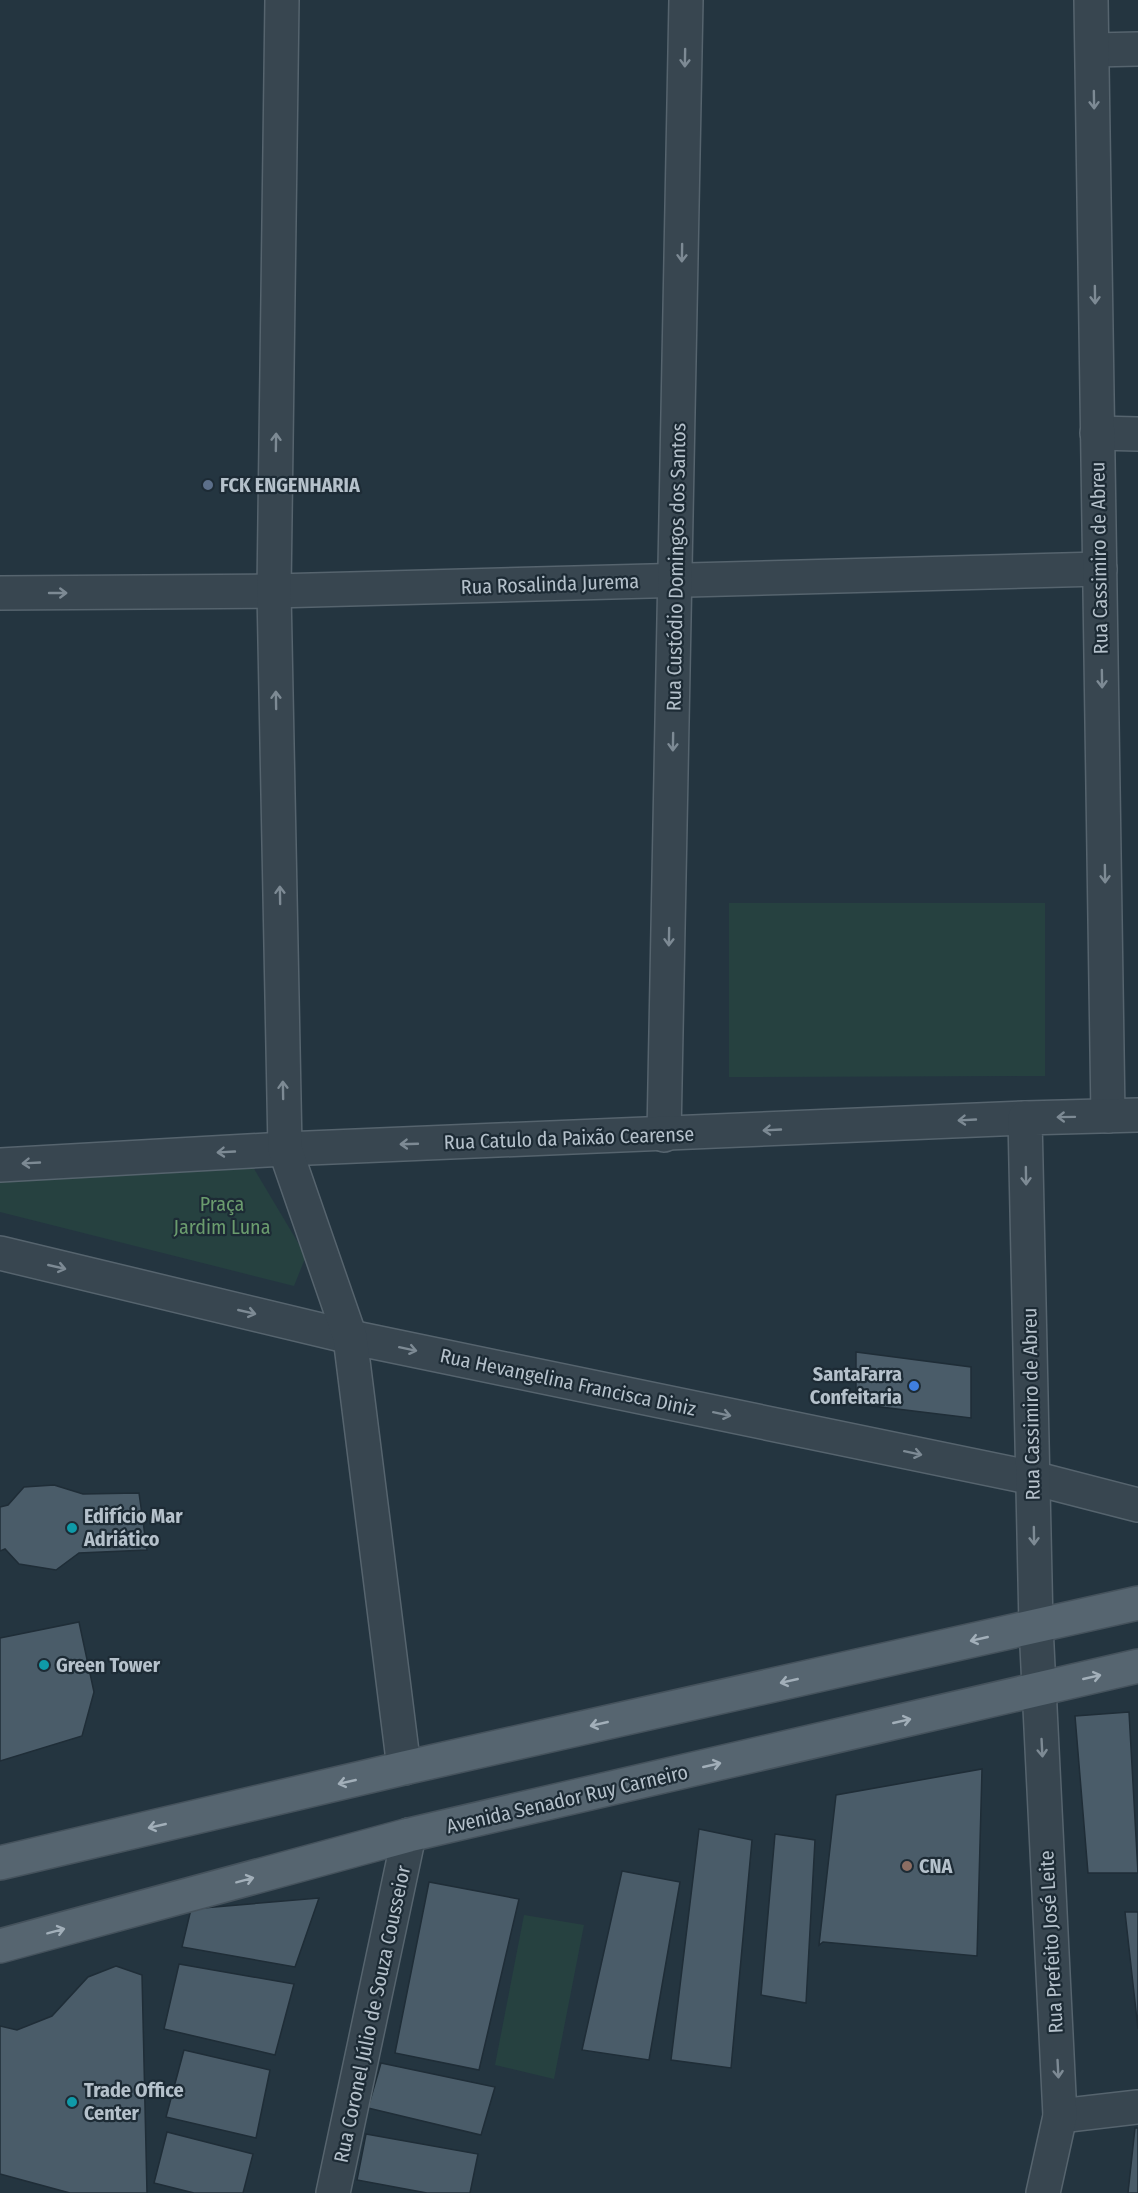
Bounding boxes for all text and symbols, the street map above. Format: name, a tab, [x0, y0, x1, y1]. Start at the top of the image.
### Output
one-way arrow	[679, 48, 691, 68]
one-way arrow	[1088, 90, 1100, 110]
one-way arrow	[676, 243, 688, 263]
one-way arrow	[1089, 285, 1101, 305]
street label: Rua Custódio Domingos dos Santos	[661, 423, 691, 711]
one-way arrow	[270, 433, 282, 453]
street label: Rua Cassimiro de Abreu	[1085, 461, 1113, 655]
place label: FCK ENGENHARIA	[220, 473, 361, 497]
marker: FCK ENGENHARIA	[201, 478, 215, 492]
street label: Rua Rosalinda Jurema	[460, 569, 640, 599]
one-way arrow	[48, 587, 68, 599]
one-way arrow	[1096, 669, 1108, 689]
one-way arrow	[270, 691, 282, 711]
one-way arrow	[667, 732, 679, 752]
one-way arrow	[1099, 864, 1110, 884]
one-way arrow	[274, 886, 286, 906]
one-way arrow	[663, 927, 674, 947]
one-way arrow	[278, 1081, 289, 1101]
one-way arrow	[1057, 1111, 1077, 1122]
one-way arrow	[957, 1115, 977, 1126]
street label: Rua Catulo da Paixão Cearense	[443, 1122, 695, 1154]
one-way arrow	[762, 1124, 782, 1135]
one-way arrow	[400, 1139, 420, 1150]
one-way arrow	[217, 1147, 237, 1158]
one-way arrow	[22, 1158, 42, 1169]
one-way arrow	[1020, 1165, 1032, 1185]
park label: Praça Jardim Luna	[174, 1192, 270, 1239]
one-way arrow	[47, 1261, 66, 1273]
one-way arrow	[236, 1307, 256, 1318]
street label: Rua Cassimiro de Abreu	[1017, 1307, 1045, 1501]
one-way arrow	[398, 1343, 417, 1355]
street label: Rua Hevangelina Francisca Diniz	[438, 1343, 698, 1421]
place label: SantaFarra Confeitaria	[810, 1362, 902, 1409]
marker: SantaFarra Confeitaria	[907, 1379, 921, 1393]
one-way arrow	[712, 1408, 731, 1420]
one-way arrow	[903, 1448, 922, 1459]
place label: Edifício Mar Adriático	[83, 1504, 183, 1551]
marker: Edifício Mar Adriático	[65, 1521, 79, 1535]
one-way arrow	[1028, 1526, 1040, 1546]
one-way arrow	[970, 1633, 989, 1645]
place label: Green Tower	[56, 1653, 161, 1677]
marker: Green Tower	[37, 1658, 51, 1672]
one-way arrow	[1082, 1671, 1101, 1683]
one-way arrow	[780, 1676, 799, 1688]
one-way arrow	[892, 1715, 911, 1727]
one-way arrow	[589, 1719, 608, 1731]
one-way arrow	[1036, 1738, 1047, 1757]
one-way arrow	[702, 1759, 721, 1771]
street label: Avenida Senador Ruy Carneiro	[444, 1760, 690, 1838]
one-way arrow	[337, 1776, 356, 1788]
one-way arrow	[148, 1821, 167, 1833]
street label: Rua Prefeito José Leite	[1034, 1850, 1068, 2034]
place label: CNA	[919, 1854, 953, 1878]
marker: CNA	[900, 1859, 914, 1873]
street label: Rua Coronel Júlio de Souza Cousseior	[329, 1863, 415, 2165]
one-way arrow	[235, 1874, 254, 1885]
one-way arrow	[47, 1924, 66, 1936]
one-way arrow	[1052, 2058, 1063, 2078]
place label: Trade Office Center	[84, 2078, 184, 2125]
marker: Trade Office Center	[65, 2095, 79, 2109]

